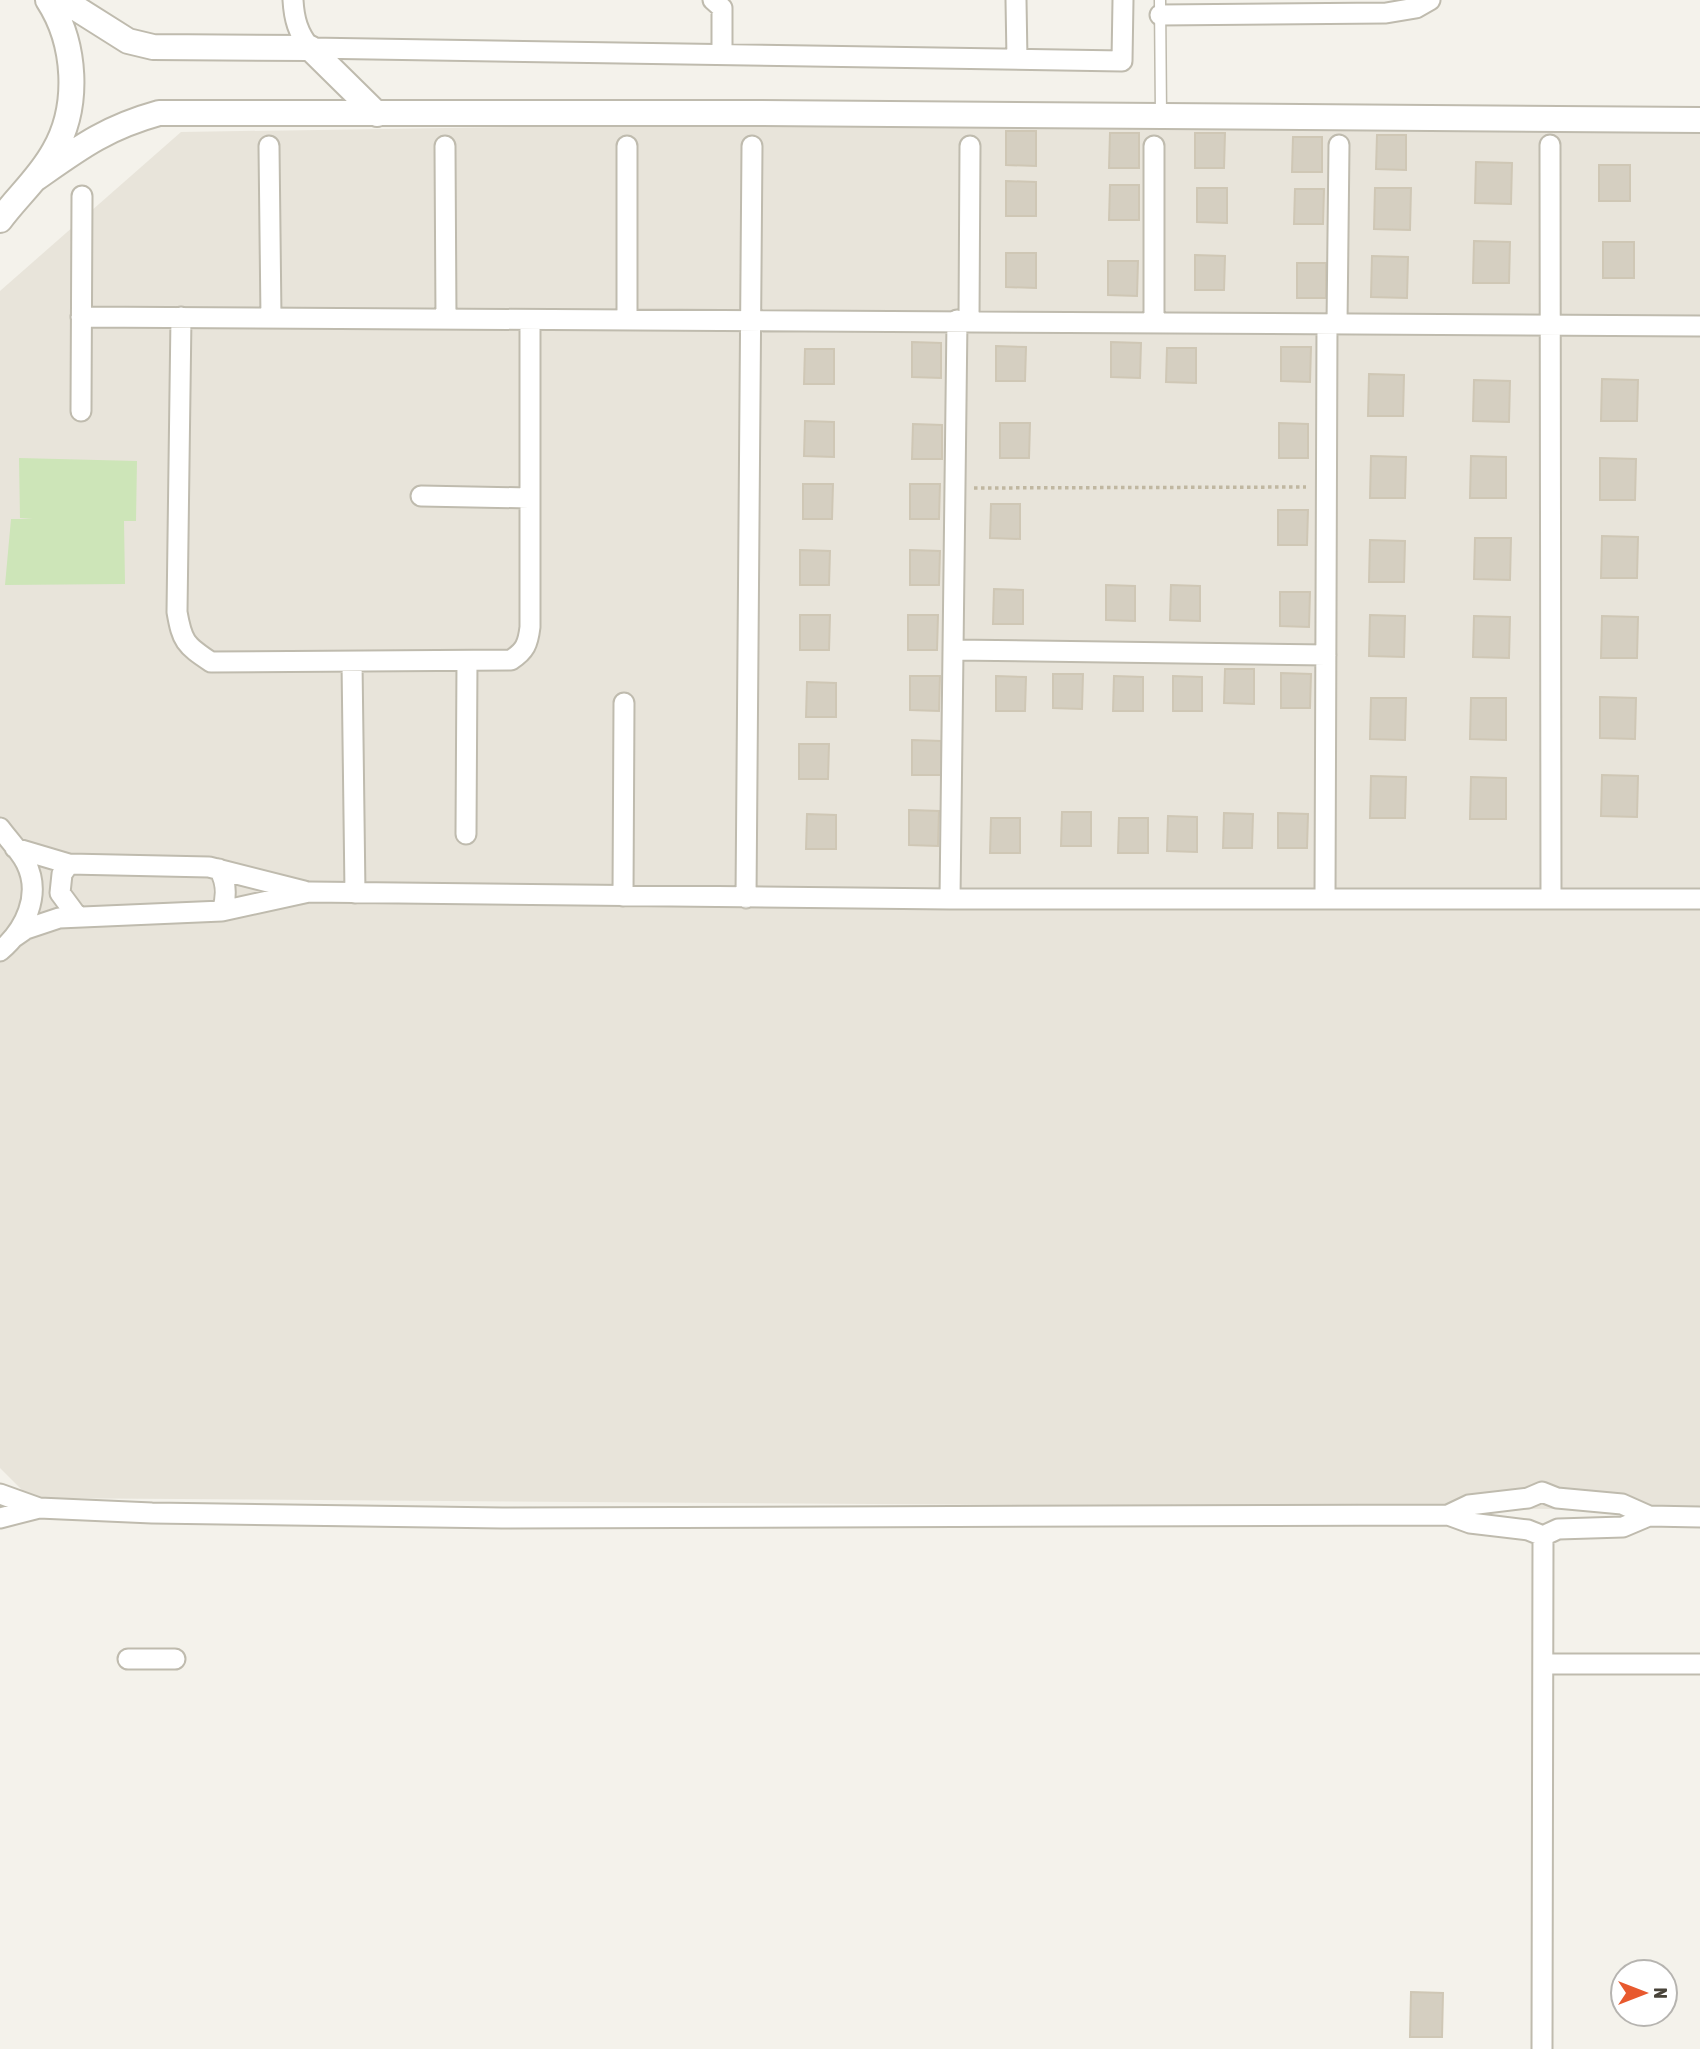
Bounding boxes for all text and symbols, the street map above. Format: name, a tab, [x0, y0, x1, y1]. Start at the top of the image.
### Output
north arrow	[1609, 1958, 1679, 2028]
text: N	[1650, 1987, 1672, 1999]

